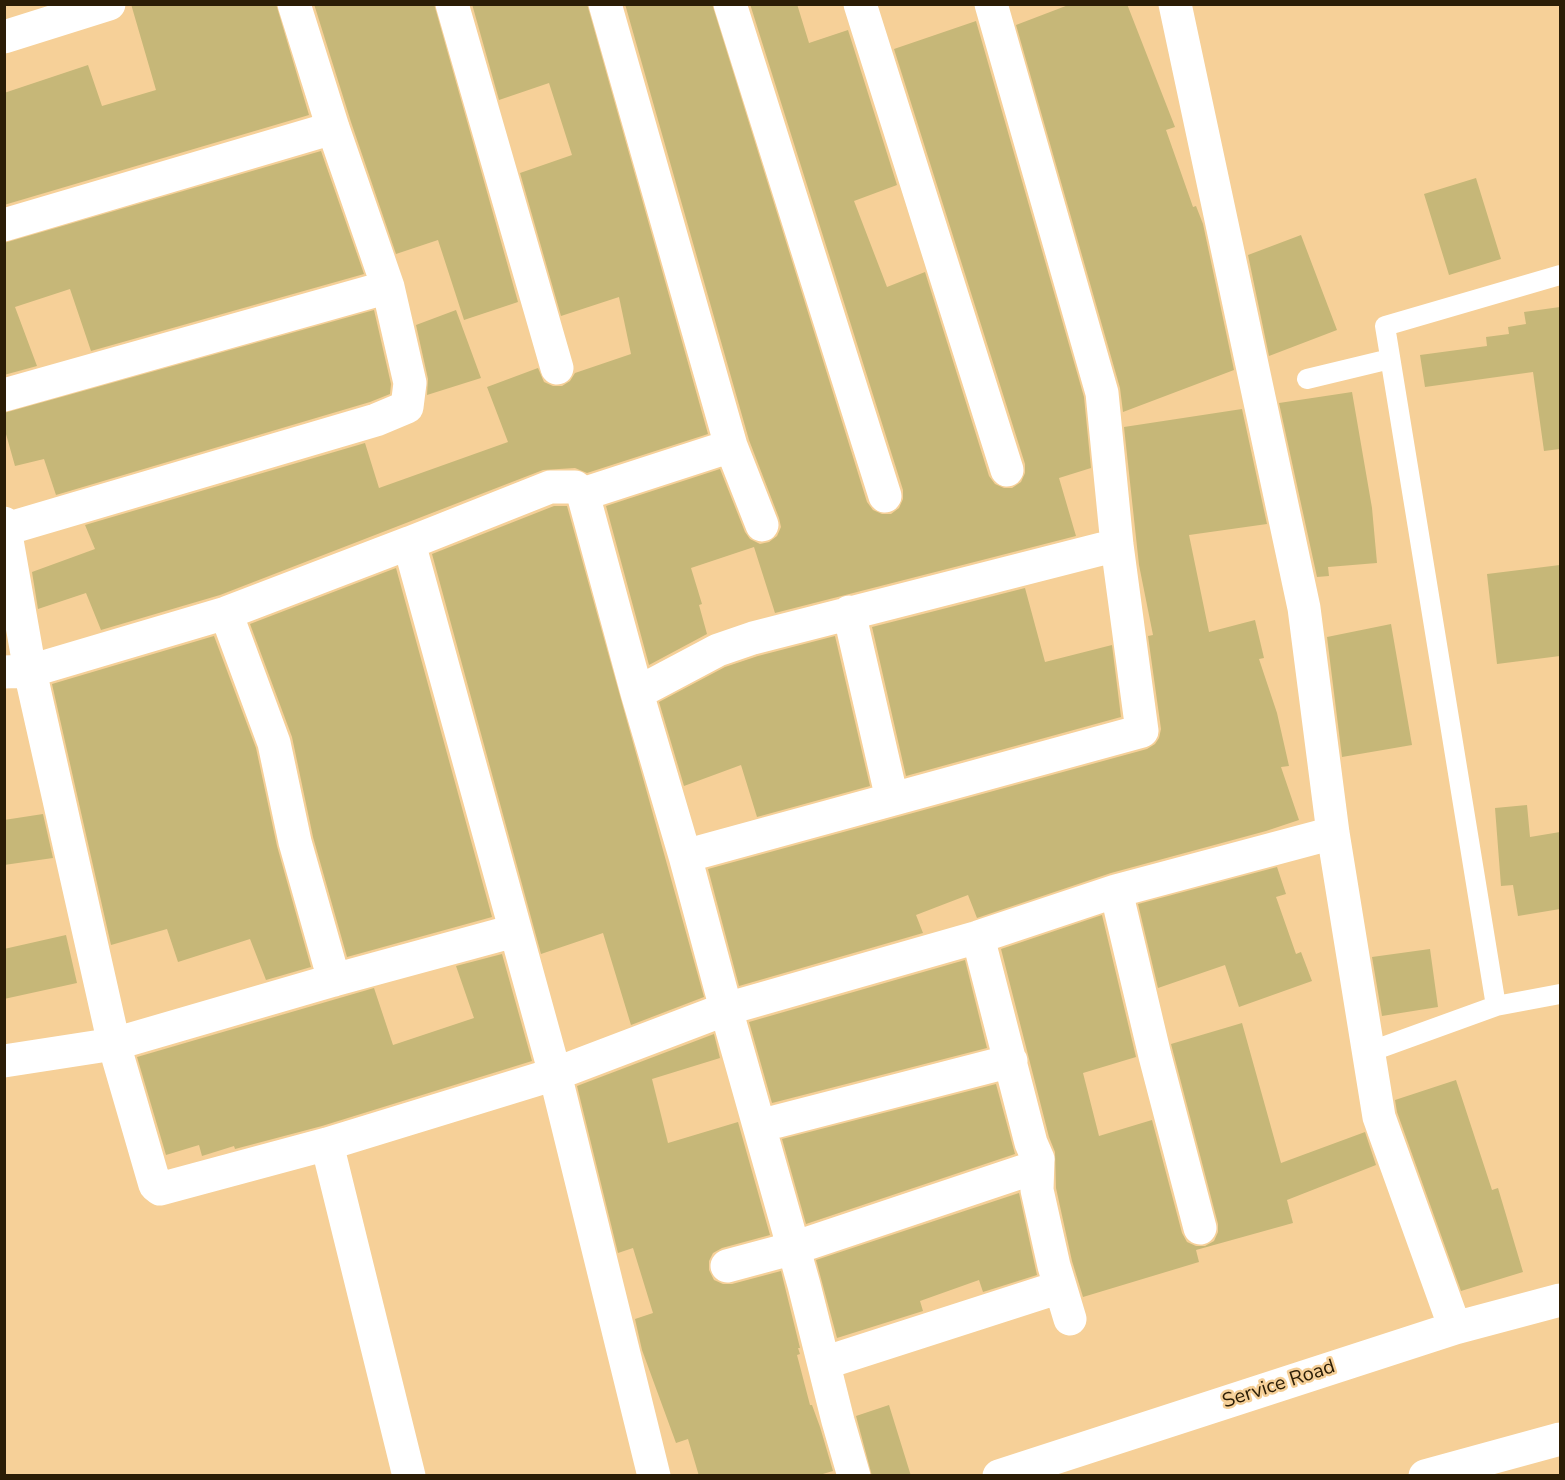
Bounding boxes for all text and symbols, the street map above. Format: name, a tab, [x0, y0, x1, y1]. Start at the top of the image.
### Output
street label: Service Road	[1220, 1356, 1338, 1414]

